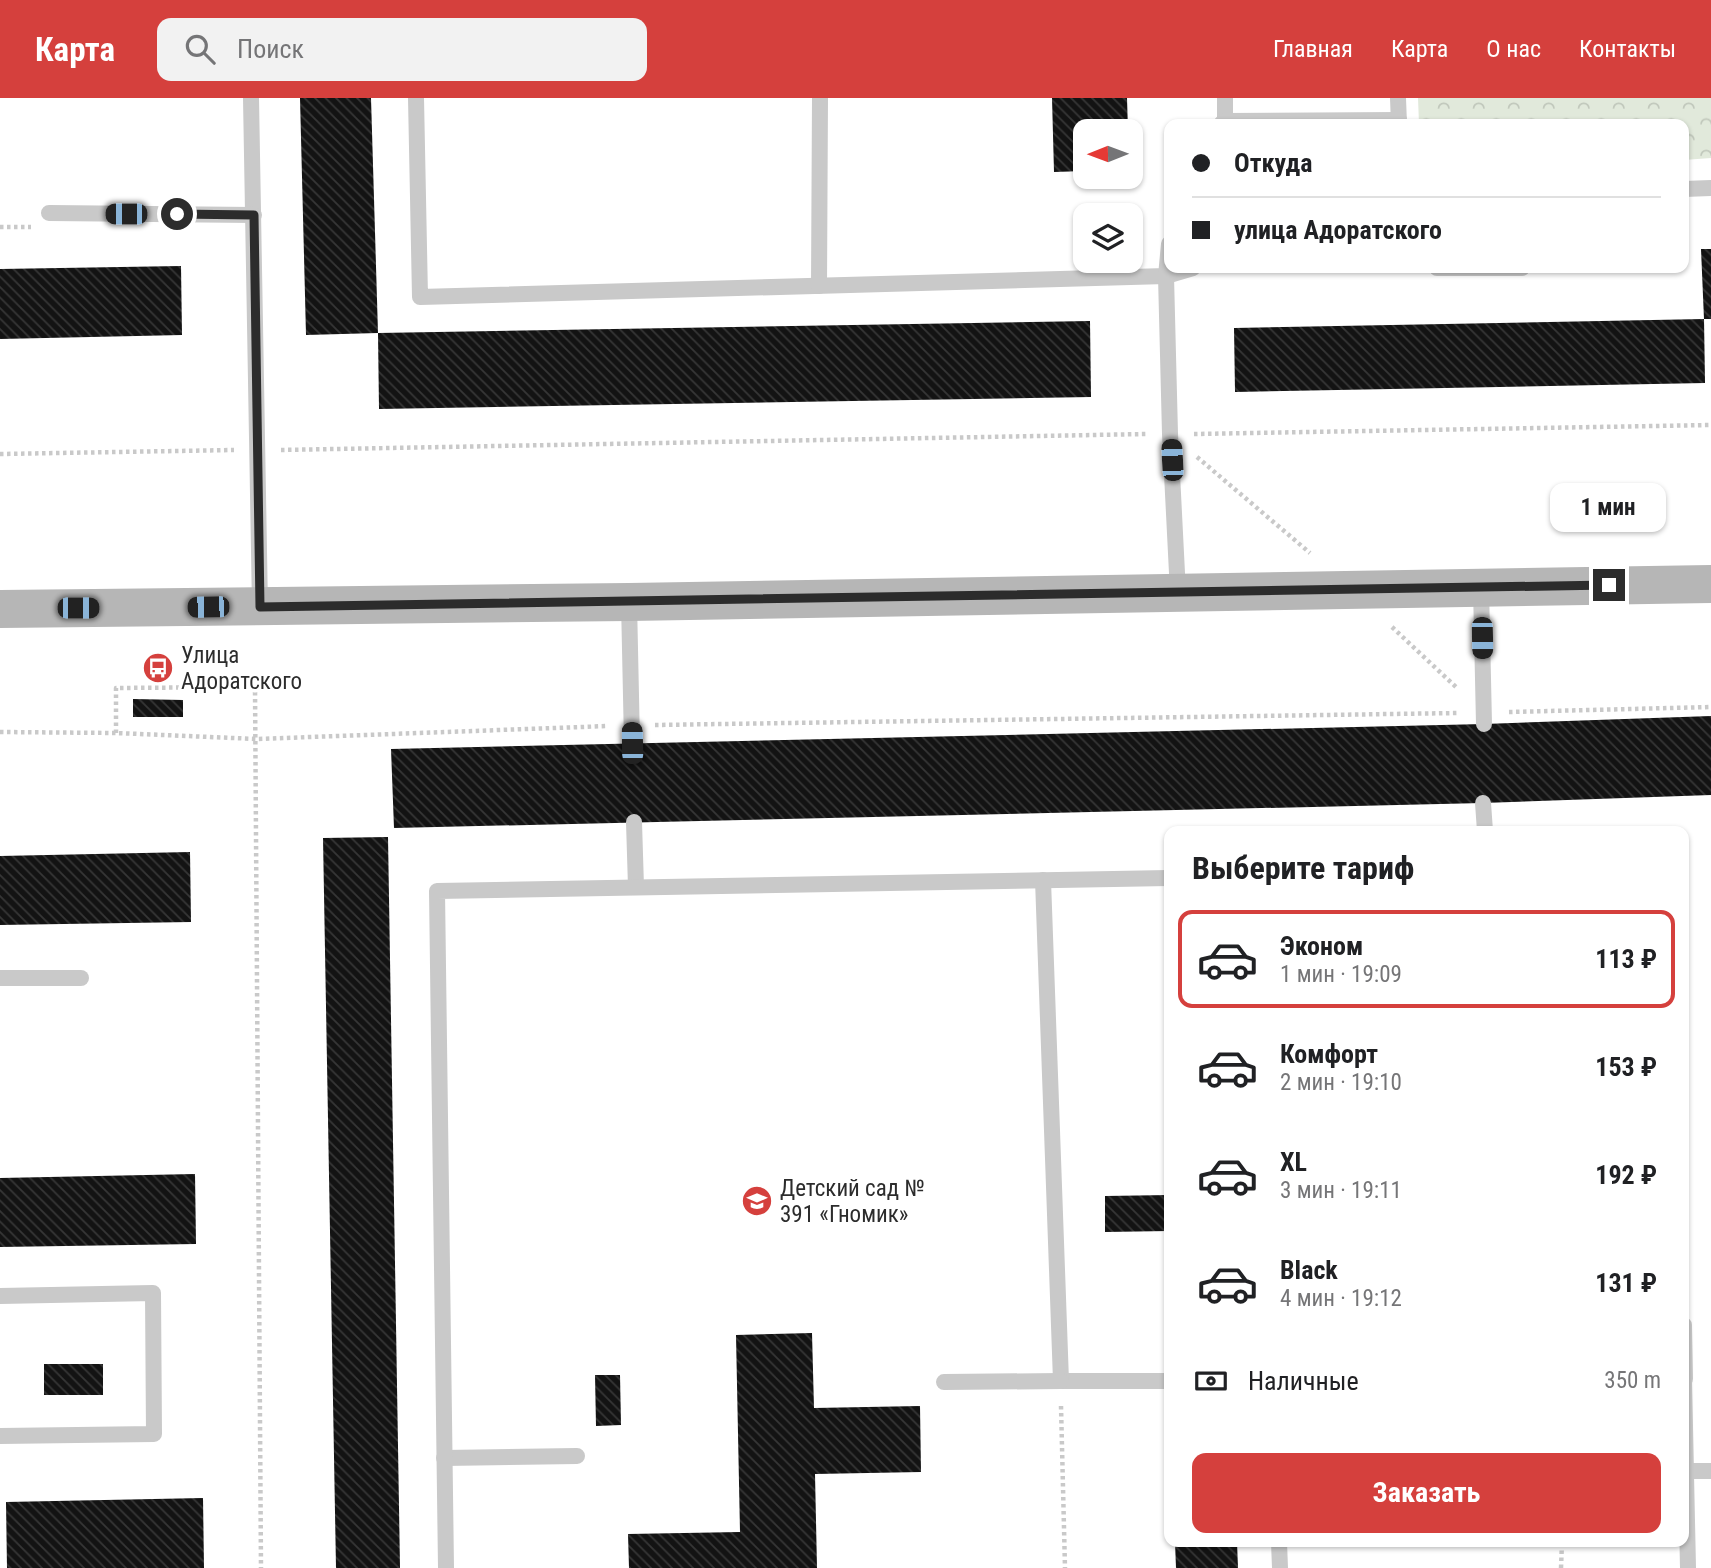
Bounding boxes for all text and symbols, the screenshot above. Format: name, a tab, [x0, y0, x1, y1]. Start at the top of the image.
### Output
search box	[157, 18, 647, 81]
text: Карта	[35, 30, 115, 69]
icon: search	[181, 30, 219, 68]
text: Поиск	[237, 34, 304, 64]
text: Главная	[1273, 35, 1353, 63]
text: Карта	[1391, 35, 1448, 63]
text: О нас	[1486, 35, 1541, 63]
text: Контакты	[1579, 35, 1676, 63]
north arrow	[1073, 119, 1143, 189]
map controls	[1073, 119, 1143, 273]
text: Откуда	[1234, 148, 1312, 178]
route start	[161, 198, 193, 230]
button: layers	[1073, 203, 1143, 273]
car	[106, 204, 148, 225]
text: улица Адоратского	[1234, 215, 1442, 245]
car	[1161, 438, 1184, 482]
callout: 1 мин	[1551, 484, 1667, 532]
text: 1 мин	[1580, 494, 1636, 521]
route end	[1593, 569, 1625, 601]
car	[187, 596, 230, 618]
car	[58, 598, 100, 619]
car	[1472, 617, 1493, 659]
place label: Улица Адоратского	[181, 642, 302, 695]
bus stop icon: Улица Адоратского	[141, 651, 175, 685]
car	[622, 722, 643, 764]
text: Выберите тариф	[1192, 849, 1414, 887]
icon: car	[1196, 928, 1259, 991]
text: Эконом	[1280, 931, 1363, 961]
text: 113 ₽	[1595, 944, 1657, 974]
text: 1 мин · 19:09	[1280, 961, 1402, 988]
icon: car	[1196, 1036, 1259, 1099]
text: Комфорт	[1280, 1039, 1378, 1069]
text: 153 ₽	[1595, 1052, 1657, 1082]
text: 2 мин · 19:10	[1280, 1069, 1402, 1096]
icon: car	[1196, 1144, 1259, 1207]
text: XL	[1280, 1147, 1307, 1177]
text: 192 ₽	[1595, 1160, 1657, 1190]
place label: Детский сад № 391 «Гномик»	[780, 1175, 925, 1228]
text: 3 мин · 19:11	[1280, 1177, 1402, 1204]
school or university icon: Детский сад № 391 «Гномик»	[740, 1184, 774, 1218]
icon: car	[1196, 1252, 1259, 1315]
text: Black	[1280, 1255, 1338, 1285]
text: 131 ₽	[1595, 1268, 1657, 1298]
text: 4 мин · 19:12	[1280, 1285, 1402, 1312]
icon: cash	[1192, 1362, 1230, 1400]
text: Наличные	[1248, 1366, 1359, 1396]
text: 350 m	[1604, 1367, 1661, 1394]
button: Заказать	[1192, 1453, 1661, 1533]

